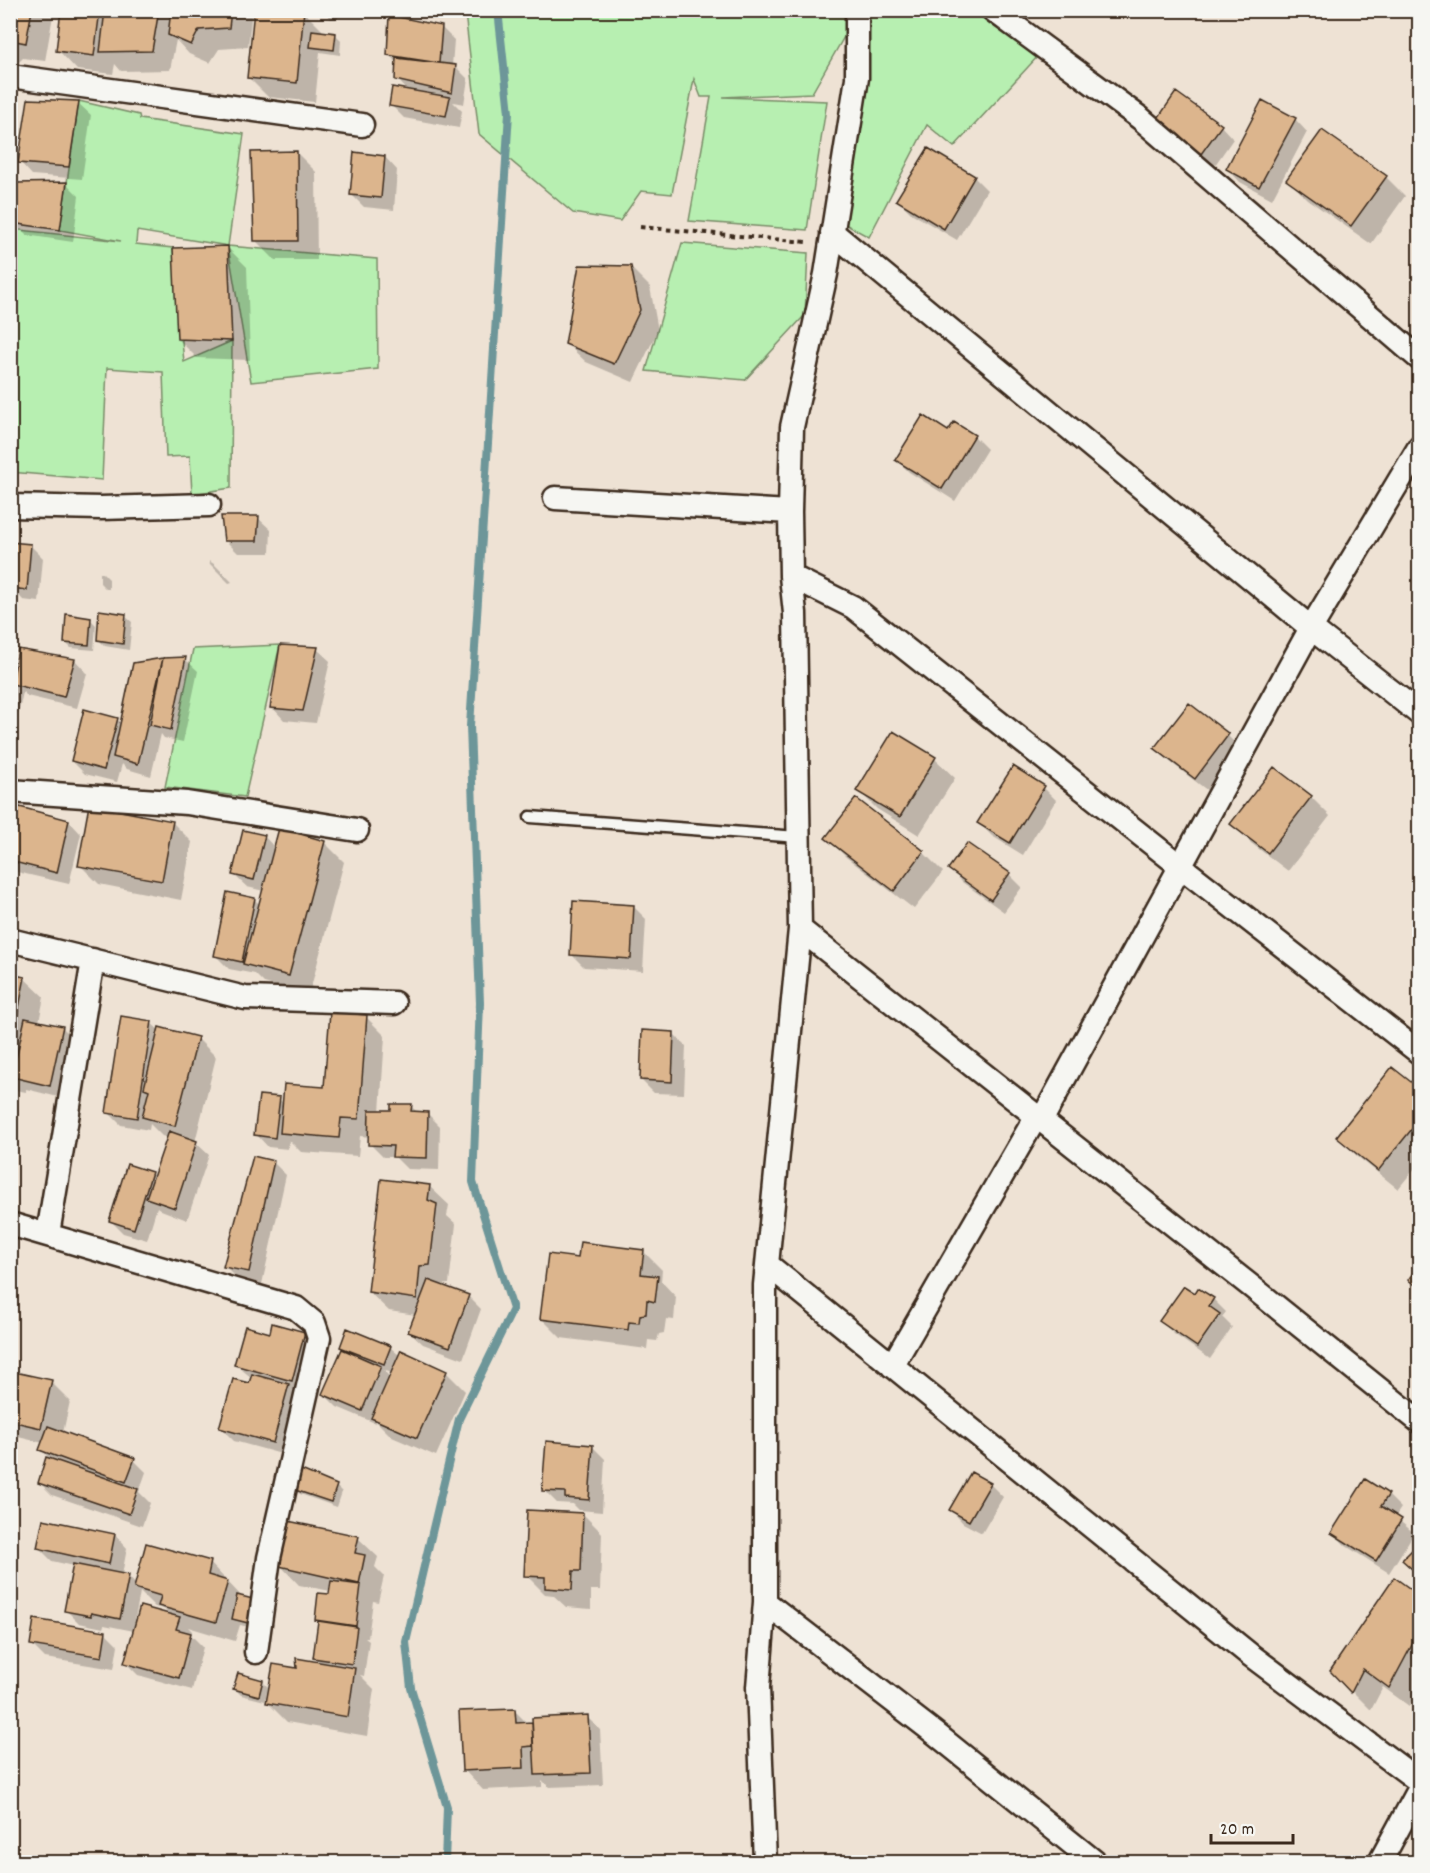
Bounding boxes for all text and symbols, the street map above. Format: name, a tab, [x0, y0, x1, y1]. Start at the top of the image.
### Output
scale bar	[1211, 1807, 1294, 1845]
text: 20 m	[1220, 1818, 1254, 1843]

